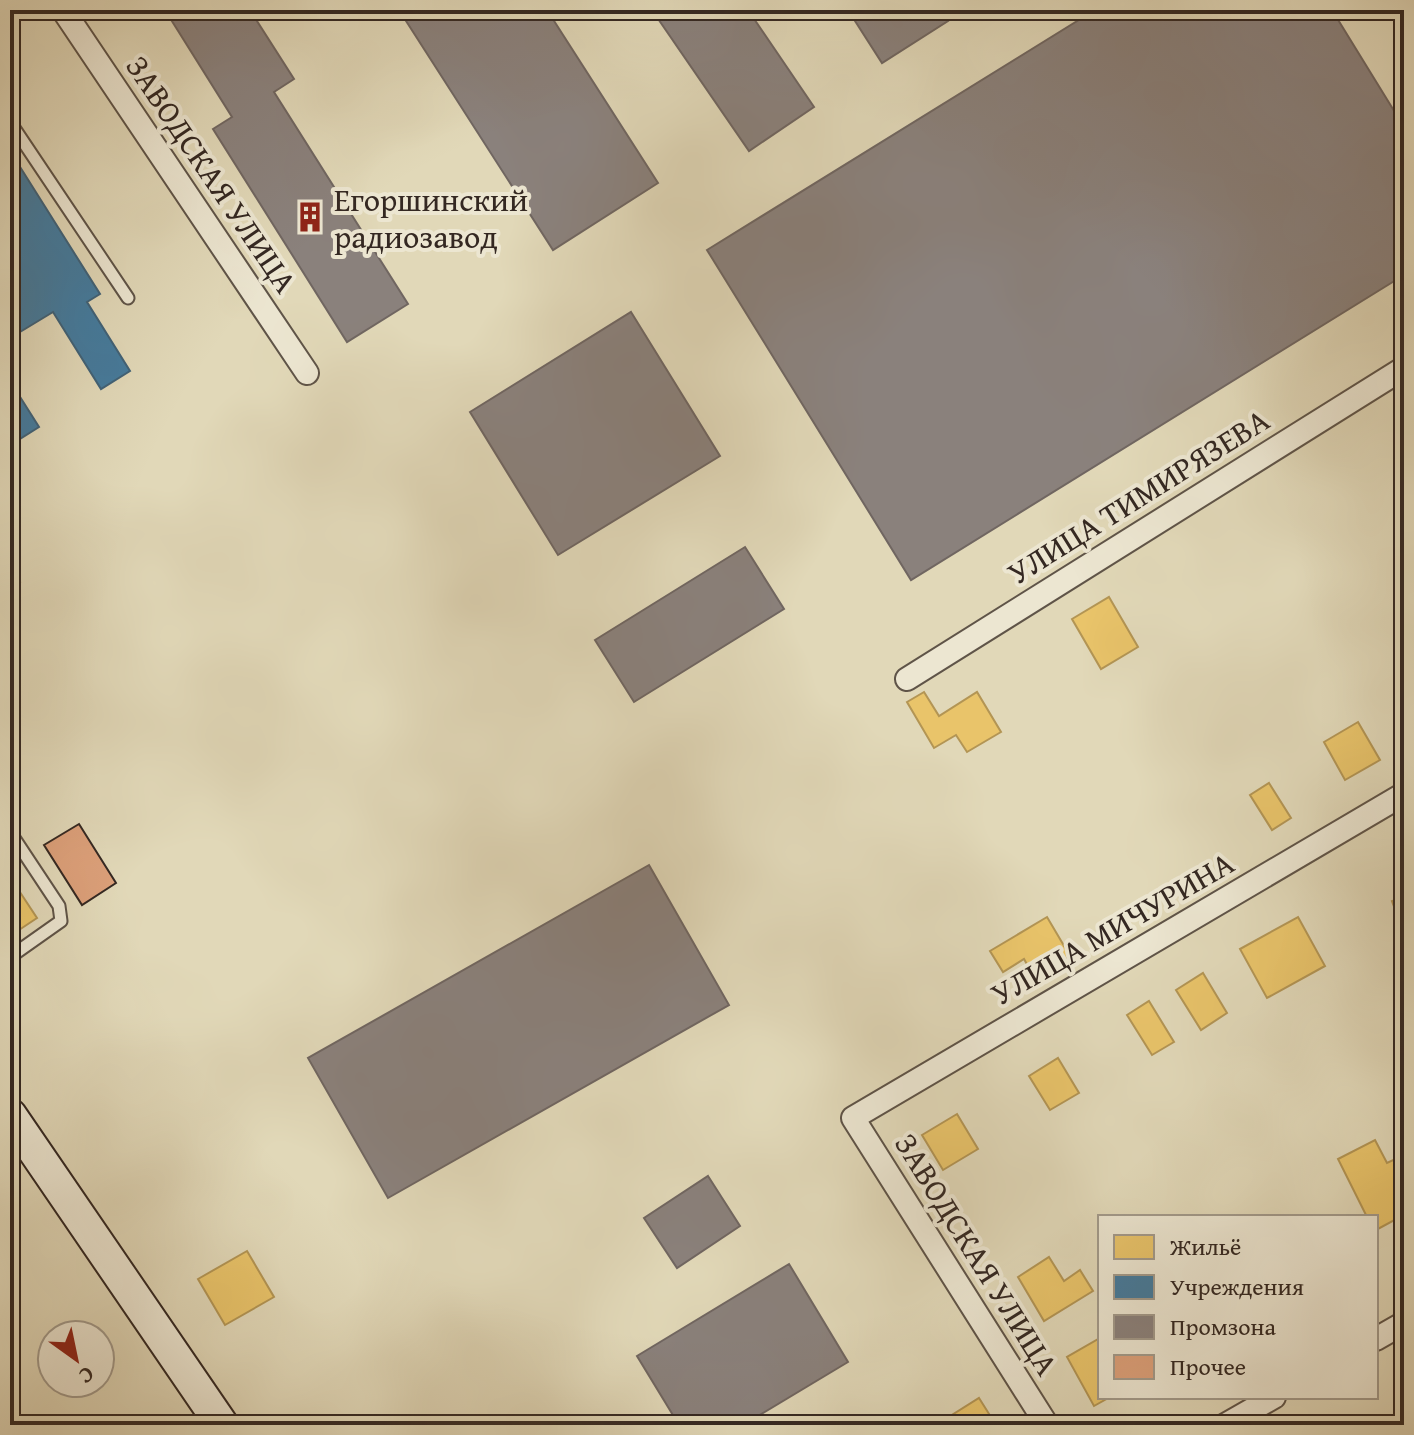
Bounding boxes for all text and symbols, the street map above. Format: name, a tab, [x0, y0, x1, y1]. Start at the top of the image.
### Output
street label: ЗАВОДСКАЯ УЛИЦА	[115, 46, 309, 303]
place label: Егоршинский радиозавод	[334, 176, 528, 260]
building icon: Егоршинский радиозавод	[293, 200, 327, 234]
street label: УЛИЦА ТИМИРЯЗЕВА	[998, 396, 1279, 596]
street label: УЛИЦА МИЧУРИНА	[982, 839, 1243, 1017]
street label: ЗАВОДСКАЯ УЛИЦА	[883, 1124, 1071, 1385]
legend	[1098, 1215, 1378, 1399]
text: Жильё	[1169, 1229, 1241, 1264]
text: Учреждения	[1170, 1269, 1304, 1304]
text: Промзона	[1170, 1309, 1276, 1344]
north arrow	[36, 1319, 116, 1399]
text: Прочее	[1170, 1349, 1246, 1384]
text: С	[73, 1359, 101, 1393]

